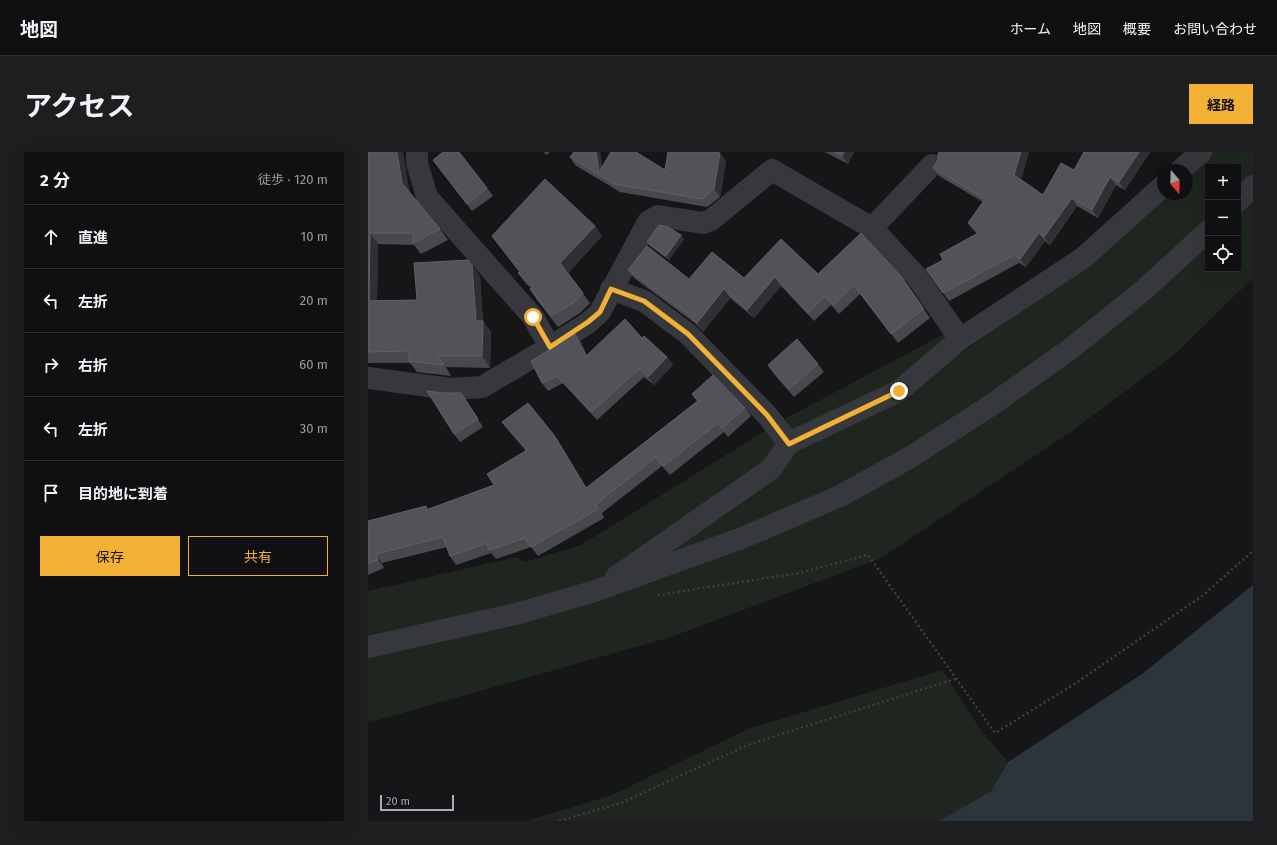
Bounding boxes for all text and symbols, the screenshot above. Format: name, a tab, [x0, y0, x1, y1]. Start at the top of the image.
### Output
text: 地図	[20, 18, 58, 41]
text: ホーム	[1009, 21, 1051, 38]
text: 地図	[1073, 21, 1101, 38]
text: 概要	[1123, 21, 1151, 38]
text: お問い合わせ	[1173, 21, 1257, 38]
button: 経路	[1189, 84, 1253, 124]
text: アクセス	[24, 90, 135, 123]
north arrow	[1157, 164, 1193, 200]
map controls	[1205, 164, 1241, 272]
button: +	[1205, 164, 1241, 200]
text: 2 分	[40, 170, 70, 191]
text: 徒歩 · 120 m	[258, 172, 328, 187]
button: −	[1205, 200, 1241, 236]
icon: ahead	[40, 226, 62, 248]
text: 直進	[78, 229, 108, 247]
text: 10 m	[301, 229, 328, 244]
button: locate	[1205, 236, 1241, 272]
icon: left	[40, 290, 62, 312]
text: 左折	[78, 293, 108, 311]
text: 20 m	[300, 293, 328, 308]
route start	[524, 308, 542, 326]
icon: right	[40, 354, 62, 376]
text: 右折	[78, 357, 108, 375]
text: 60 m	[299, 357, 328, 372]
route end	[890, 382, 908, 400]
icon: left	[40, 418, 62, 440]
text: 左折	[78, 421, 108, 439]
text: 30 m	[300, 421, 328, 436]
icon: arrive	[40, 482, 62, 504]
text: 目的地に到着	[78, 485, 168, 503]
button: 保存	[40, 536, 180, 576]
button: 共有	[188, 536, 328, 576]
scale bar	[380, 793, 454, 812]
text: 20 m	[386, 795, 410, 808]

